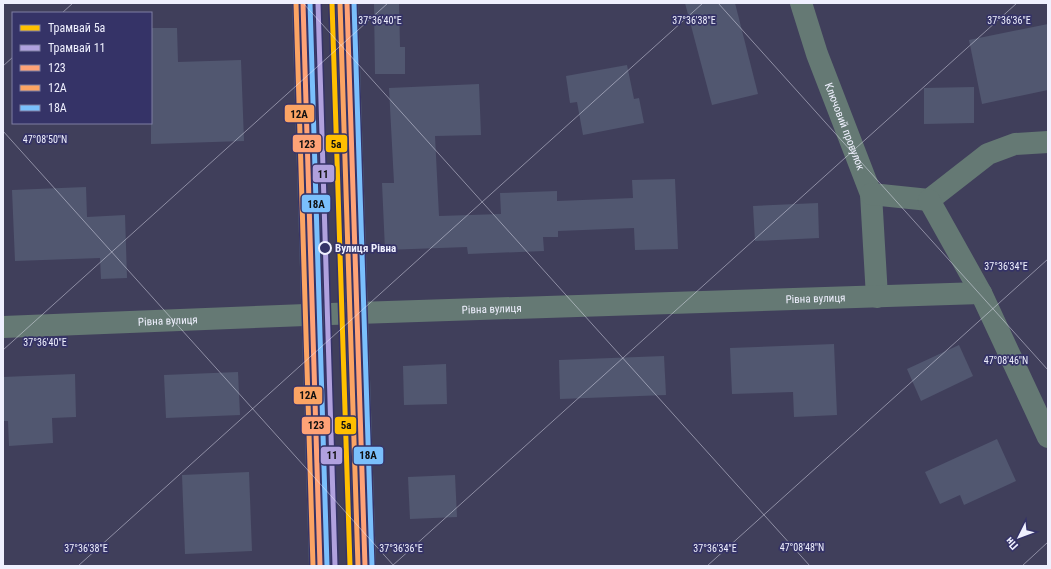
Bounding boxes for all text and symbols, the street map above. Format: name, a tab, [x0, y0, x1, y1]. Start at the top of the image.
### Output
legend	[12, 12, 152, 124]
text: 37°36'40"E	[358, 15, 402, 26]
text: 37°36'38"E	[672, 15, 716, 26]
text: 37°36'36"E	[987, 15, 1031, 26]
text: Трамвай 5а	[48, 21, 106, 35]
text: Трамвай 11	[48, 41, 106, 55]
text: 123	[48, 61, 66, 75]
text: 12А	[48, 81, 67, 95]
street label: Ключовий провулок	[822, 81, 868, 173]
text: 18А	[48, 101, 67, 115]
line badge: 12А	[284, 104, 315, 123]
text: 12А	[290, 108, 308, 121]
text: 47°08'50"N	[23, 134, 67, 145]
line badge: 123	[292, 134, 322, 153]
line badge: 5а	[325, 134, 348, 153]
text: 123	[299, 138, 316, 151]
text: 5а	[331, 138, 341, 151]
line badge: 11	[312, 164, 335, 183]
text: 11	[317, 168, 329, 181]
line badge: 18А	[301, 194, 331, 213]
text: 18А	[307, 198, 325, 211]
marker: Вулиця Рівна	[318, 241, 332, 255]
place label: Вулиця Рівна	[335, 242, 396, 255]
text: 37°36'34"E	[984, 261, 1028, 272]
street label: Рівна вулиця	[785, 291, 846, 306]
street label: Рівна вулиця	[462, 301, 522, 316]
street label: Рівна вулиця	[138, 313, 198, 328]
text: 37°36'40"E	[23, 337, 67, 348]
text: 47°08'46"N	[984, 355, 1028, 366]
line badge: 12А	[293, 386, 323, 405]
text: 12А	[299, 389, 317, 402]
line badge: 123	[301, 416, 331, 435]
line badge: 5а	[334, 416, 357, 435]
text: 123	[308, 419, 325, 432]
text: 5а	[341, 419, 351, 432]
line badge: 11	[320, 446, 343, 465]
line badge: 18А	[353, 446, 384, 465]
text: 11	[326, 449, 338, 462]
text: 18А	[359, 449, 377, 462]
north arrow	[999, 517, 1039, 557]
text: Пн	[1003, 534, 1021, 552]
text: 47°08'48"N	[780, 542, 824, 553]
text: 37°36'38"E	[64, 543, 108, 554]
text: 37°36'36"E	[379, 543, 423, 554]
text: 37°36'34"E	[693, 543, 737, 554]

